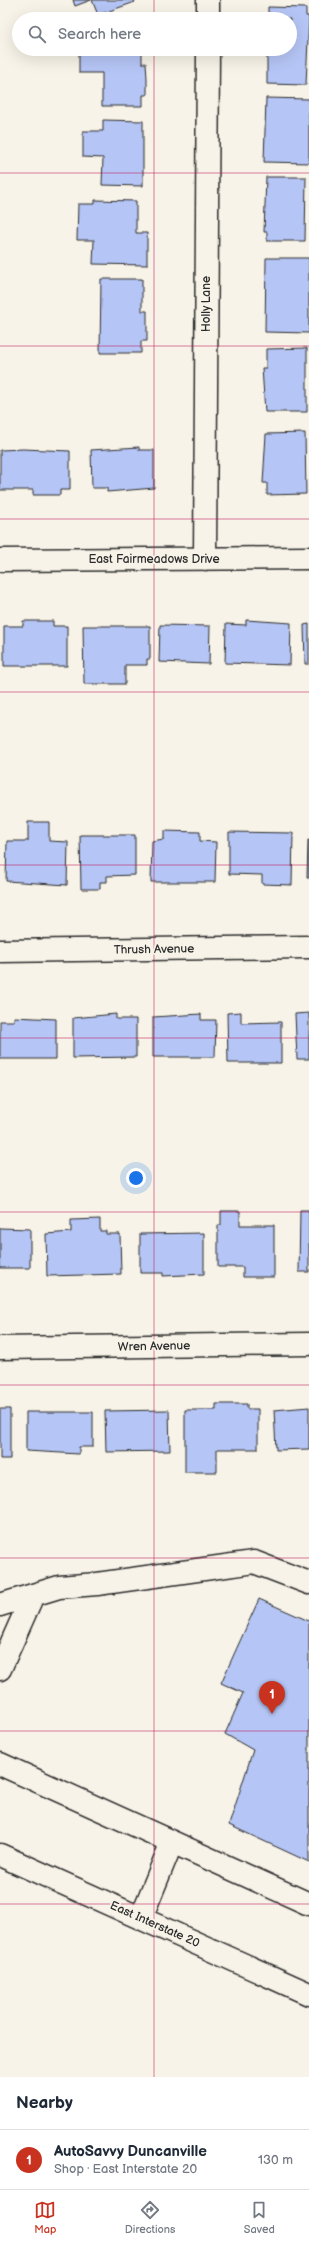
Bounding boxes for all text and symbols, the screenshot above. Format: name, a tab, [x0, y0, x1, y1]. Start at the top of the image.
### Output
search box	[12, 12, 297, 56]
icon: search	[26, 23, 48, 45]
text: Search here	[58, 25, 141, 44]
street label: Holly Lane	[199, 276, 214, 332]
street label: East Fairmeadows Drive	[88, 552, 220, 567]
street label: Thrush Avenue	[114, 941, 194, 958]
your location	[126, 1168, 146, 1188]
street label: Wren Avenue	[118, 1338, 190, 1355]
pin: 1	[259, 1681, 285, 1714]
street label: East Interstate 20	[108, 1898, 202, 1951]
text: Nearby	[16, 2093, 73, 2113]
text: AutoSavvy Duncanville	[54, 2142, 207, 2161]
text: 1	[26, 2152, 32, 2168]
text: 130 m	[258, 2152, 293, 2168]
text: Shop · East Interstate 20	[54, 2161, 197, 2177]
tab: Map	[34, 2199, 56, 2236]
tab: Directions	[125, 2199, 175, 2236]
tab: Saved	[244, 2199, 275, 2236]

